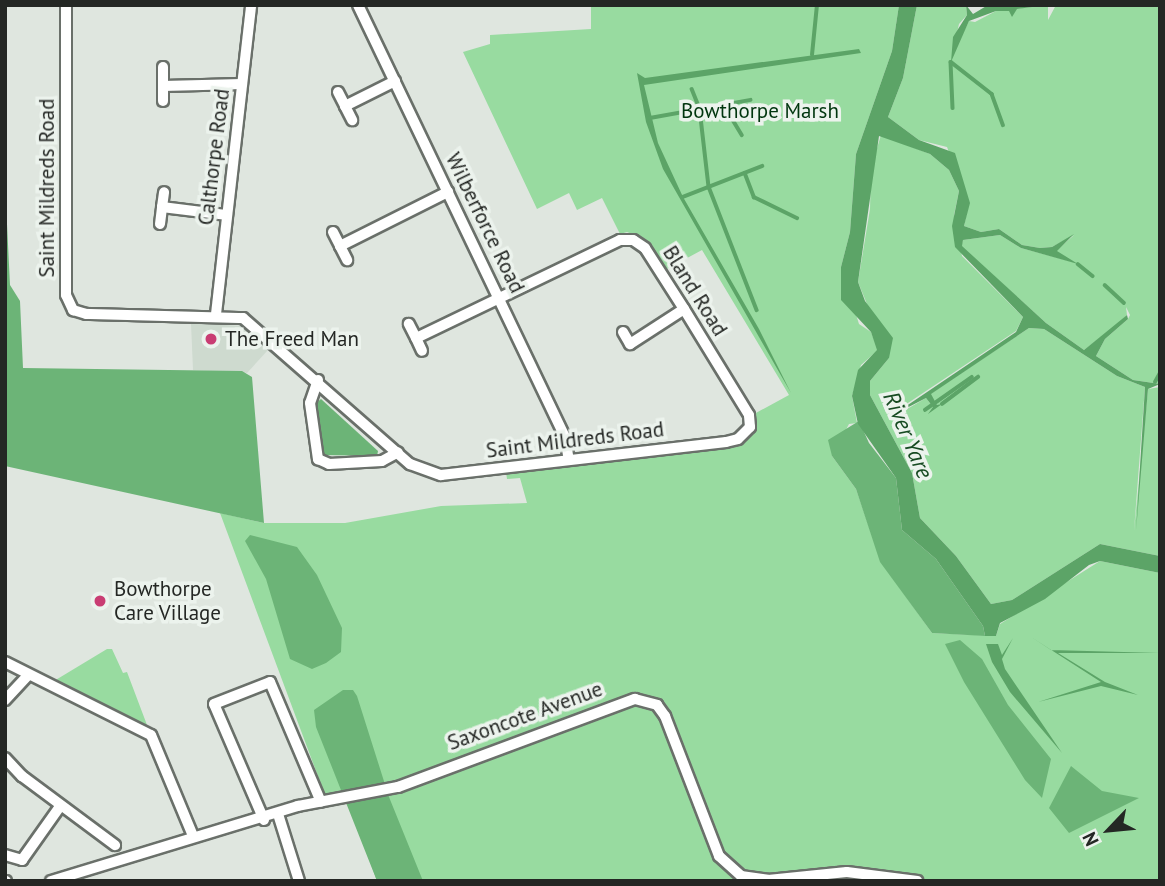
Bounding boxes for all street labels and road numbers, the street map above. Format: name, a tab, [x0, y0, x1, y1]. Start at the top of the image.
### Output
street label: Calthorpe Road	[193, 87, 235, 227]
street label: Saint Mildreds Road	[34, 98, 60, 278]
street label: Wilberforce Road	[440, 149, 530, 297]
street label: Bland Road	[657, 241, 733, 341]
street label: Saint Mildreds Road	[485, 417, 665, 463]
street label: Saxoncote Avenue	[444, 676, 606, 756]

